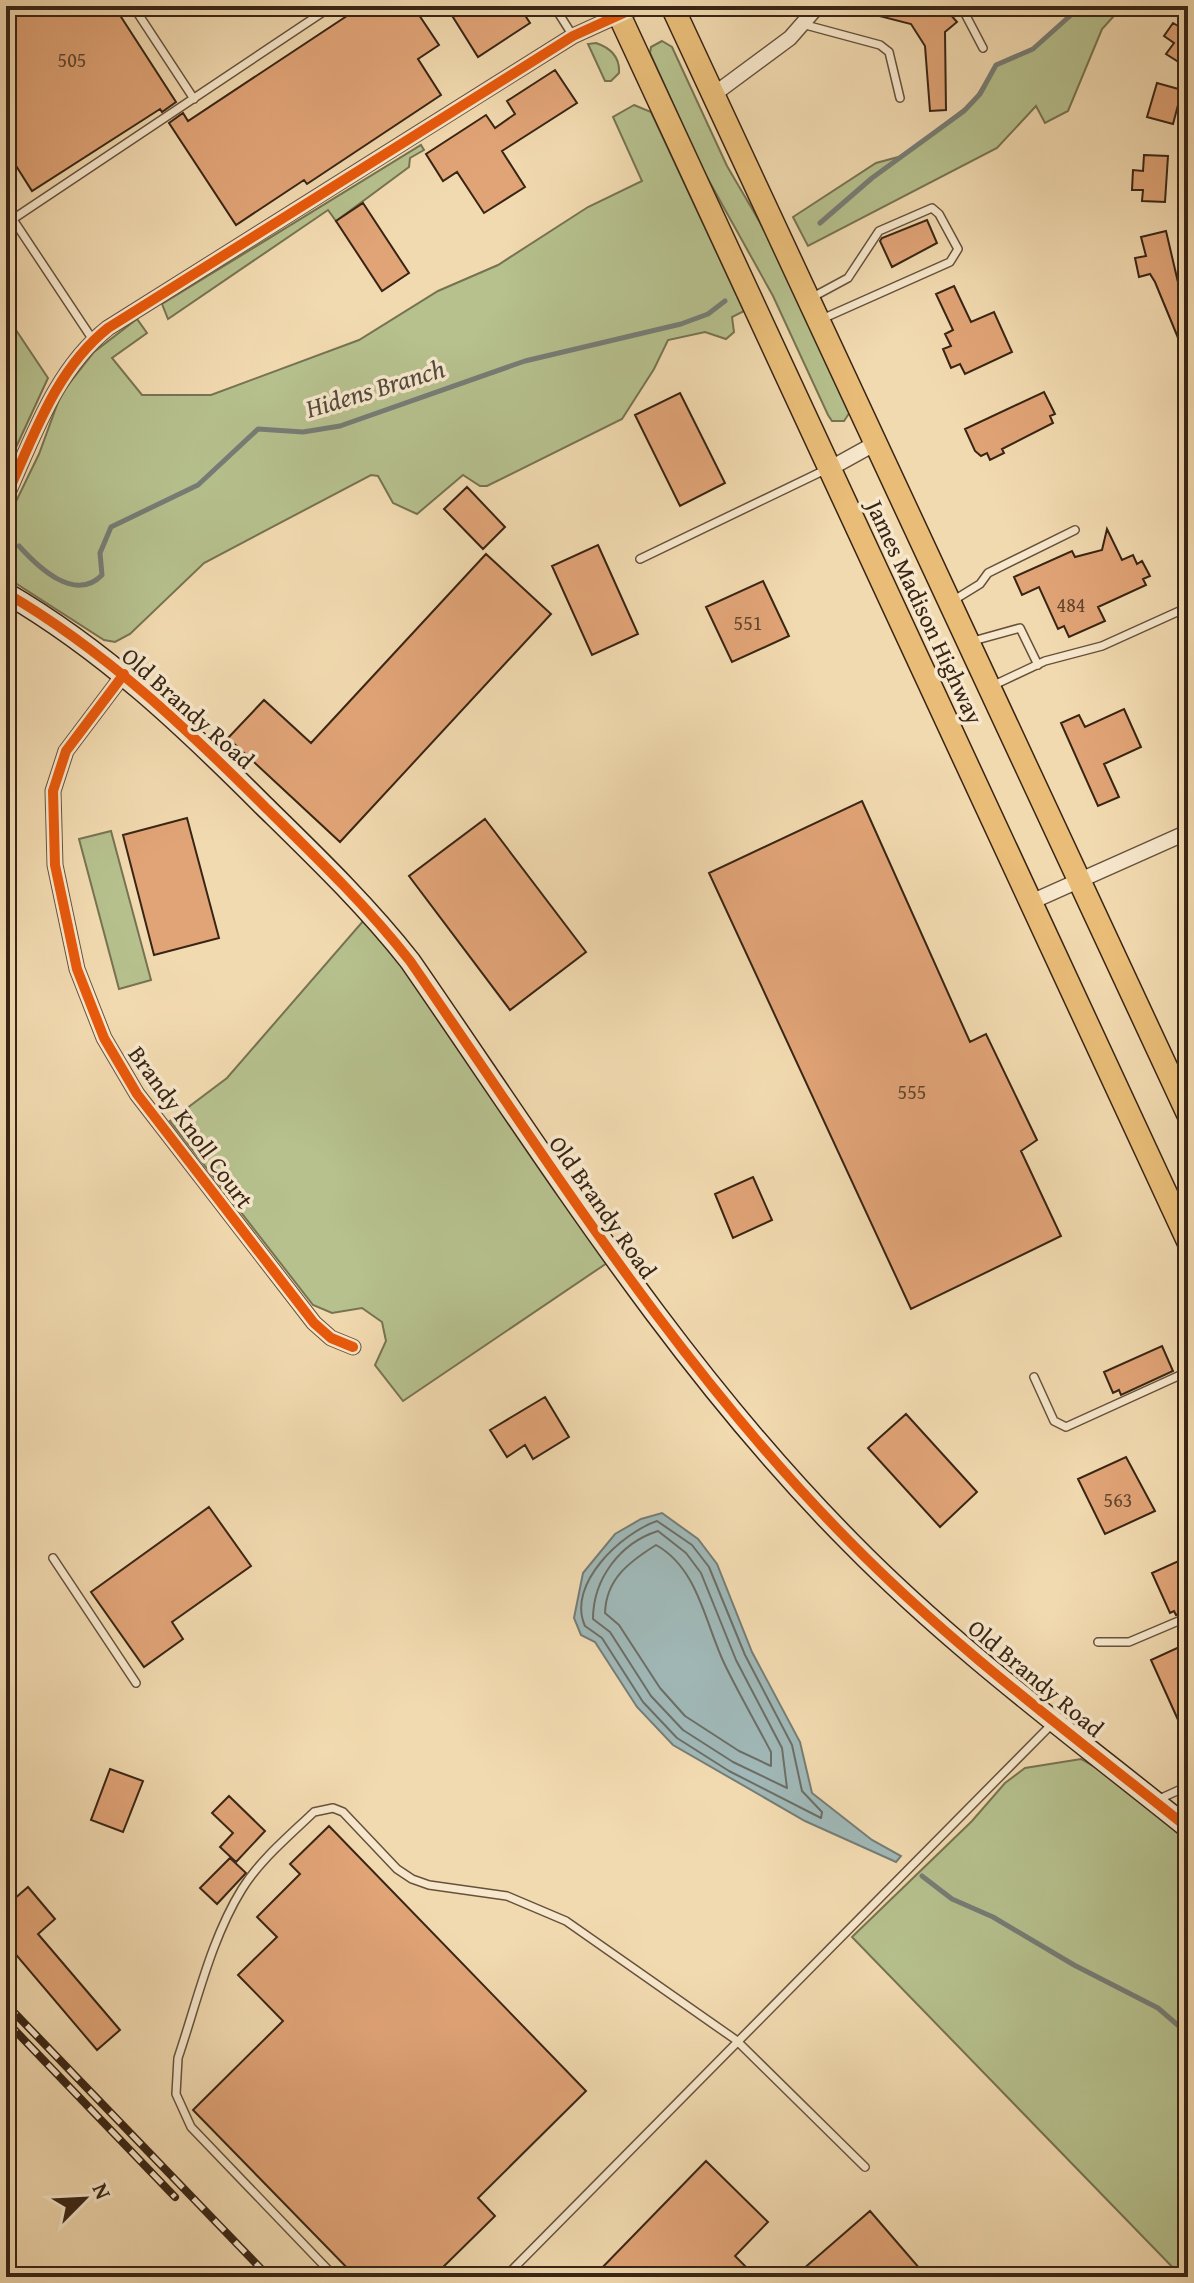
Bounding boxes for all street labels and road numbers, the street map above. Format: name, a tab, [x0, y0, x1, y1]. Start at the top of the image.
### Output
street label: James Madison Highway	[856, 491, 992, 730]
street label: Old Brandy Road	[114, 639, 262, 777]
street label: Brandy Knoll Court	[120, 1038, 262, 1216]
street label: Old Brandy Road	[541, 1128, 666, 1286]
street label: Old Brandy Road	[960, 1611, 1112, 1745]

